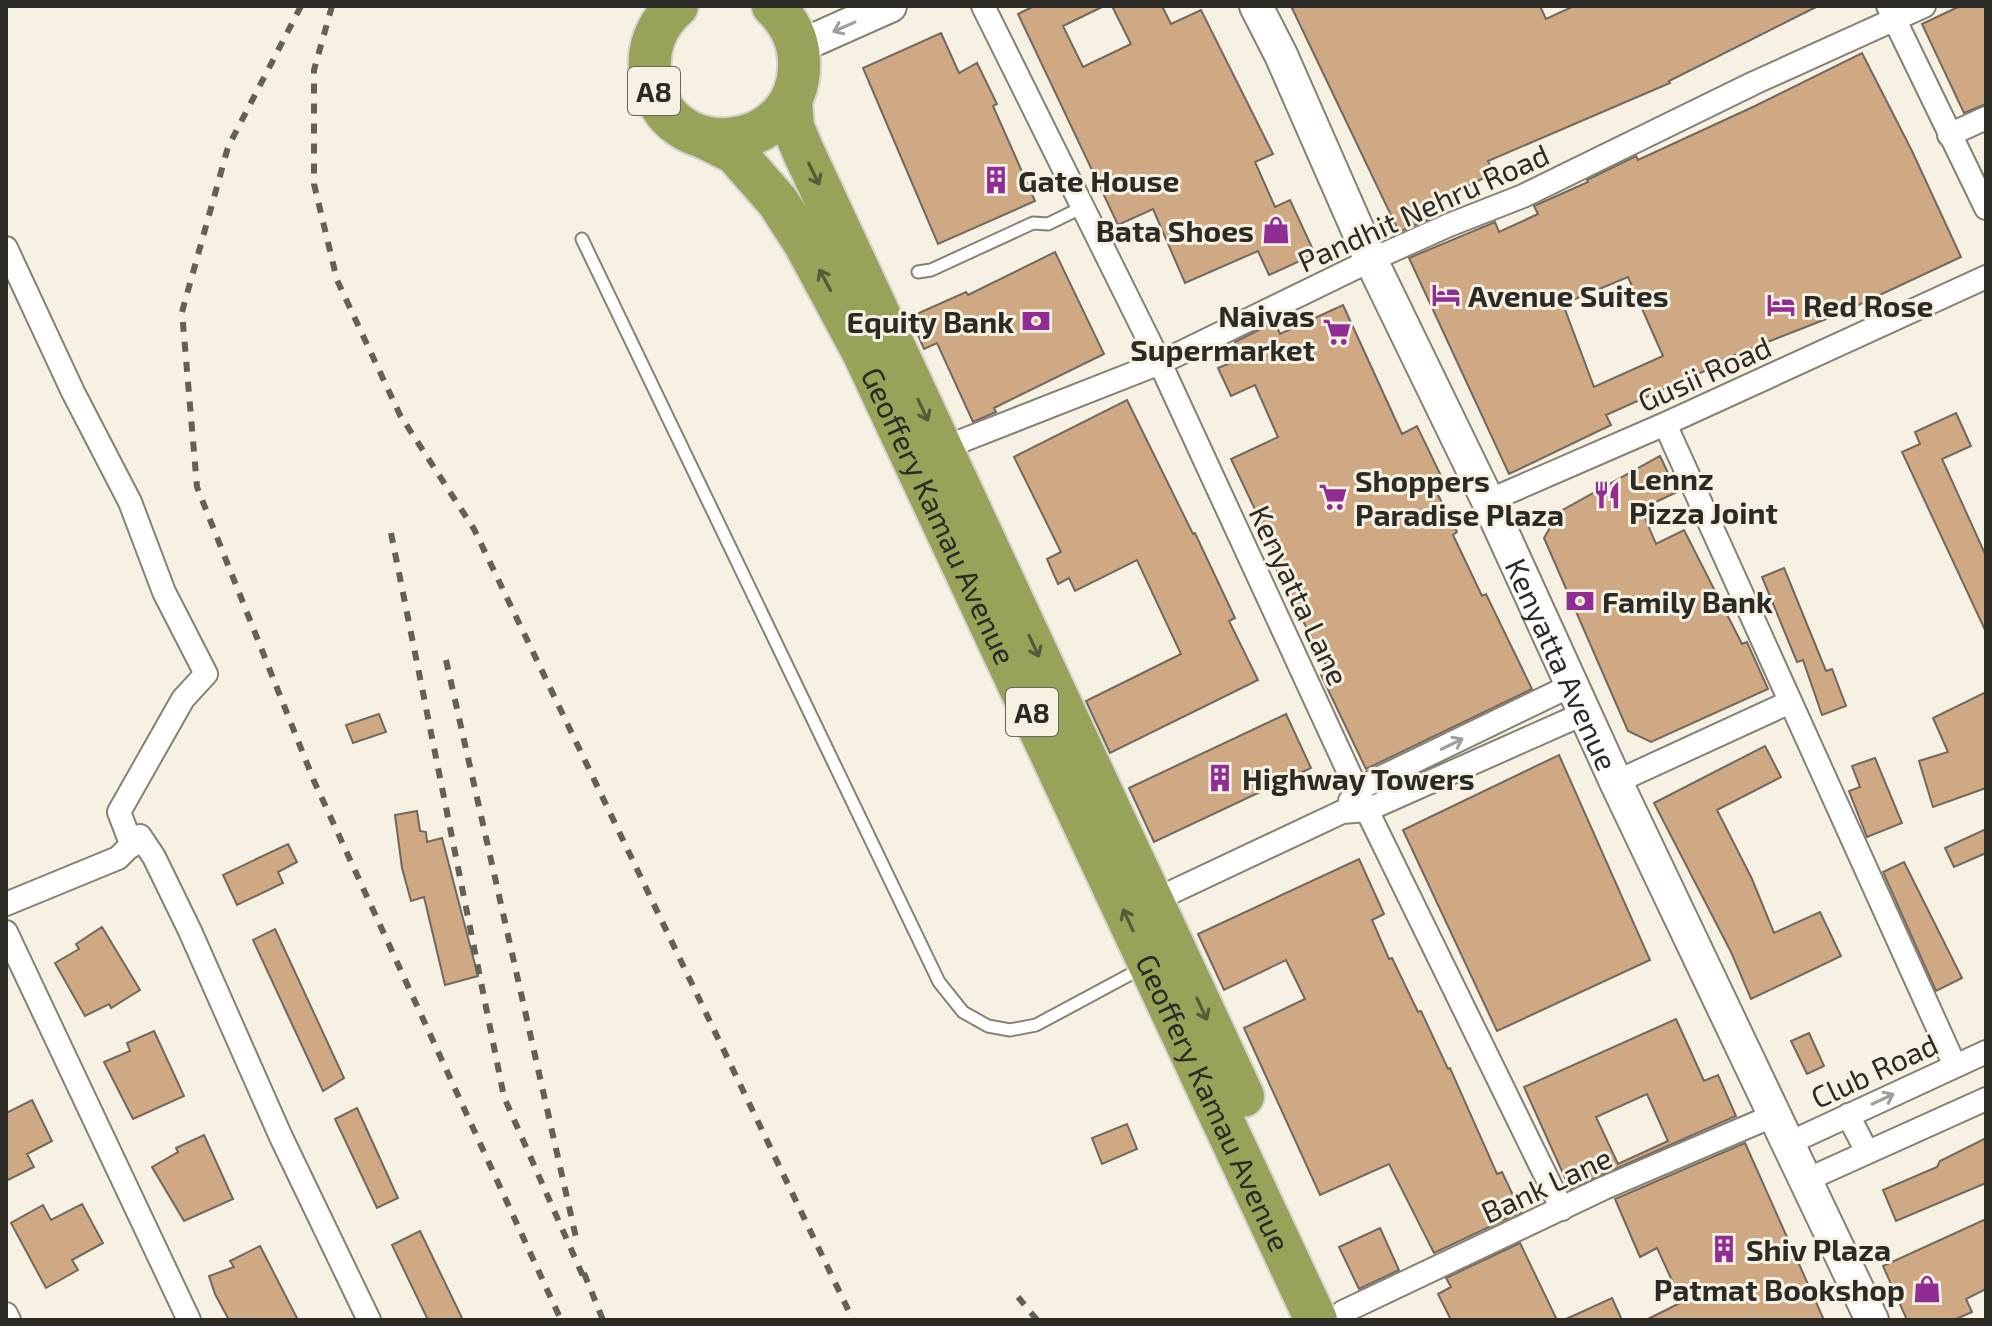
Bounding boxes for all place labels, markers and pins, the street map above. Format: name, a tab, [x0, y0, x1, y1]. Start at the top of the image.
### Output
place label: Gate House	[1018, 162, 1179, 198]
building icon: Gate House	[981, 165, 1011, 195]
place label: Bata Shoes	[1096, 212, 1254, 248]
shop icon: Bata Shoes	[1261, 215, 1291, 245]
place label: Avenue Suites	[1468, 277, 1669, 313]
hotel icon: Avenue Suites	[1431, 280, 1461, 310]
place label: Red Rose	[1803, 287, 1933, 323]
hotel icon: Red Rose	[1766, 290, 1796, 320]
place label: Naivas Supermarket	[1130, 297, 1315, 367]
place label: Equity Bank	[847, 303, 1014, 340]
bank icon: Equity Bank	[1021, 306, 1051, 336]
supermarket icon: Naivas Supermarket	[1322, 317, 1352, 347]
place label: Lennz Pizza Joint	[1629, 460, 1778, 530]
place label: Shoppers Paradise Plaza	[1355, 462, 1564, 532]
restaurant icon: Lennz Pizza Joint	[1592, 480, 1622, 510]
supermarket icon: Shoppers Paradise Plaza	[1318, 482, 1348, 512]
place label: Family Bank	[1602, 583, 1773, 620]
bank icon: Family Bank	[1565, 586, 1595, 616]
place label: Highway Towers	[1242, 760, 1475, 797]
building icon: Highway Towers	[1205, 763, 1235, 793]
place label: Shiv Plaza	[1746, 1231, 1891, 1267]
building icon: Shiv Plaza	[1709, 1234, 1739, 1264]
place label: Patmat Bookshop	[1654, 1271, 1905, 1307]
shop icon: Patmat Bookshop	[1912, 1274, 1942, 1304]

